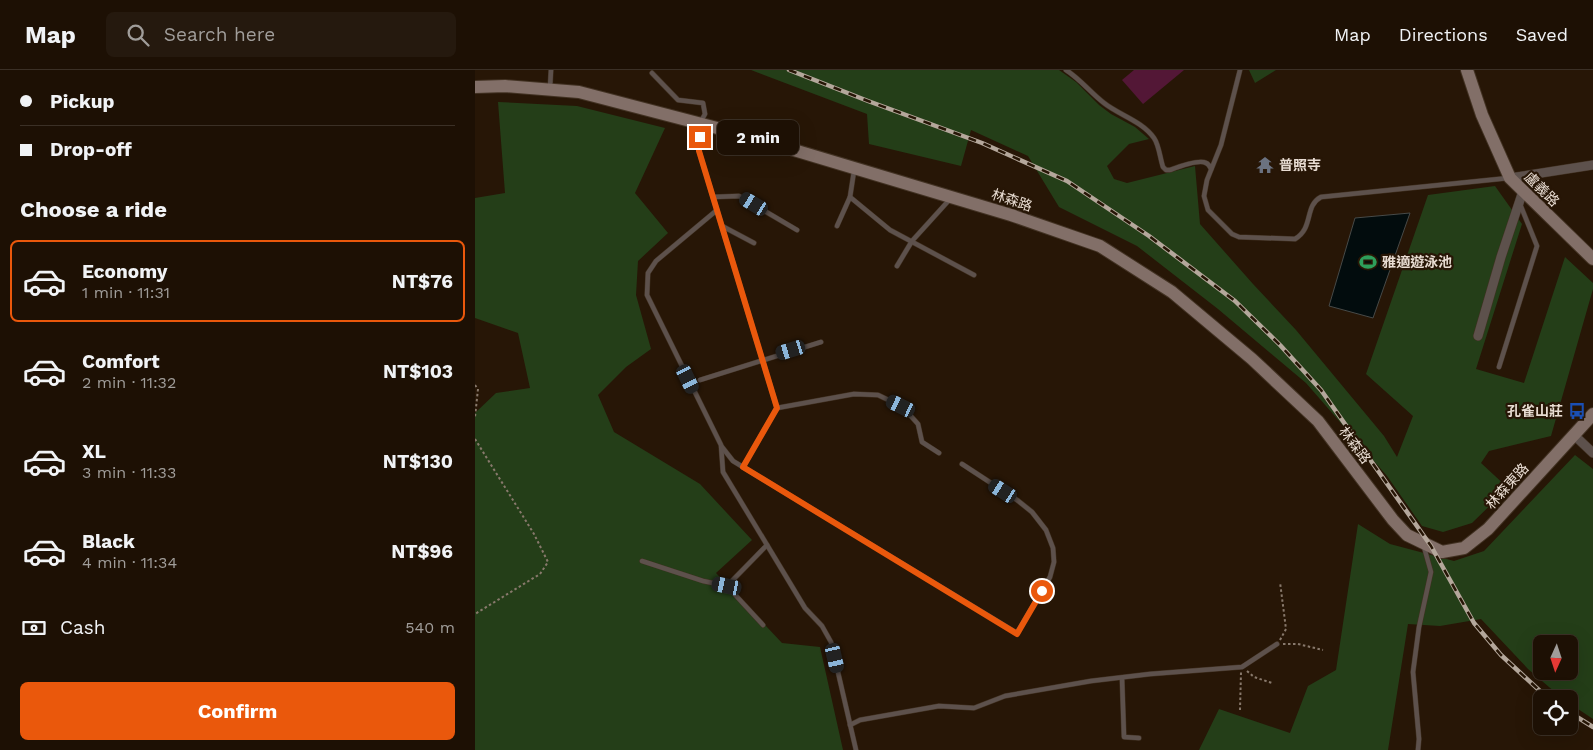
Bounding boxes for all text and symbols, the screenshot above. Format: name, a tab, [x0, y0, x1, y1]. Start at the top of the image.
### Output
search box	[106, 12, 456, 57]
text: Map	[25, 21, 76, 49]
icon: search	[124, 21, 152, 49]
text: Search here	[164, 23, 275, 46]
text: Map	[1334, 24, 1371, 45]
text: Directions	[1399, 24, 1488, 45]
text: Saved	[1516, 24, 1568, 45]
text: Pickup	[50, 90, 114, 113]
callout: 2 min	[717, 120, 800, 154]
route end	[689, 126, 711, 148]
text: 2 min	[736, 128, 780, 147]
text: Drop-off	[50, 138, 132, 161]
temple icon: 普照寺	[1255, 155, 1275, 175]
place label: 普照寺	[1279, 157, 1321, 173]
street label: 盧義路	[1521, 168, 1563, 210]
street label: 林森路	[990, 186, 1034, 214]
car	[737, 190, 770, 218]
text: Choose a ride	[20, 197, 167, 222]
sports icon: 雅適遊泳池	[1358, 252, 1378, 272]
place label: 雅適遊泳池	[1382, 254, 1452, 270]
icon: car	[22, 259, 67, 304]
text: Economy	[82, 260, 167, 283]
text: NT$76	[392, 270, 453, 293]
text: 1 min · 11:31	[82, 283, 170, 302]
car	[774, 338, 807, 362]
icon: car	[22, 349, 67, 394]
text: Comfort	[82, 350, 160, 373]
text: NT$103	[383, 360, 453, 383]
car	[674, 362, 701, 396]
text: 2 min · 11:32	[82, 373, 176, 392]
car	[884, 393, 917, 419]
bus stop icon: 孔雀山莊	[1567, 401, 1587, 421]
place label: 孔雀山莊	[1507, 403, 1563, 419]
street label: 林森路	[1336, 423, 1374, 467]
icon: car	[22, 439, 67, 484]
text: XL	[82, 440, 106, 463]
text: NT$130	[383, 450, 453, 473]
street label: 林森東路	[1482, 460, 1532, 512]
text: 3 min · 11:33	[82, 463, 176, 482]
car	[986, 477, 1019, 505]
icon: car	[22, 529, 67, 574]
text: Black	[82, 530, 135, 553]
text: NT$96	[391, 540, 453, 563]
text: 4 min · 11:34	[82, 553, 177, 572]
car	[710, 576, 743, 596]
route start	[1031, 580, 1053, 602]
icon: cash	[20, 614, 48, 642]
text: Cash	[60, 616, 106, 639]
text: 540 m	[405, 618, 455, 637]
north arrow	[1533, 635, 1577, 680]
map controls	[1533, 635, 1578, 735]
car	[824, 642, 845, 674]
button: Confirm	[20, 682, 455, 740]
button: locate	[1533, 690, 1578, 735]

